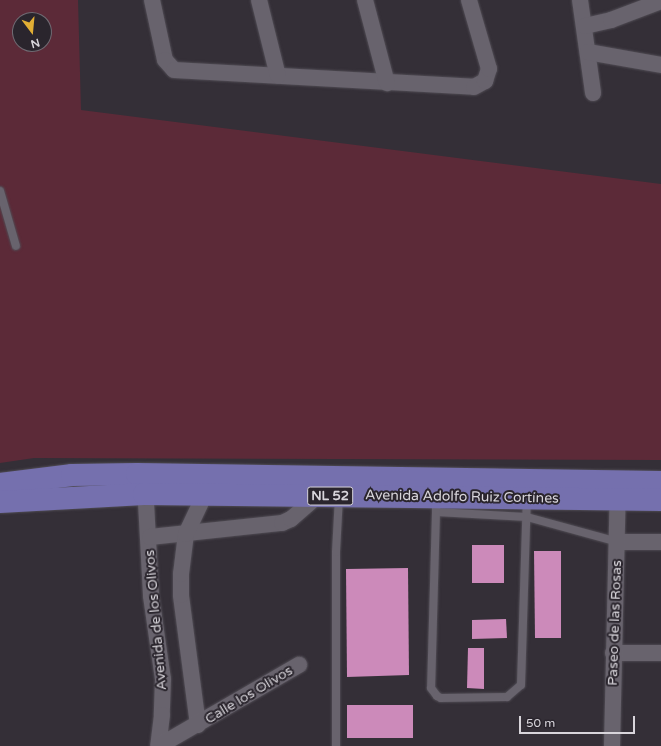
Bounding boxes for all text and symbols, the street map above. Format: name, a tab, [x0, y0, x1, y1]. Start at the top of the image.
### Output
north arrow	[12, 12, 52, 52]
text: N	[29, 36, 41, 51]
road number: NL 52	[307, 485, 353, 507]
street label: Avenida Adolfo Ruiz Cortínes	[365, 487, 559, 507]
street label: Avenida de los Olivos	[141, 549, 171, 691]
street label: Paseo de las Rosas	[604, 560, 626, 686]
street label: Calle los Olivos	[202, 662, 296, 728]
scale bar	[521, 708, 637, 734]
text: 50 m	[526, 716, 555, 730]

